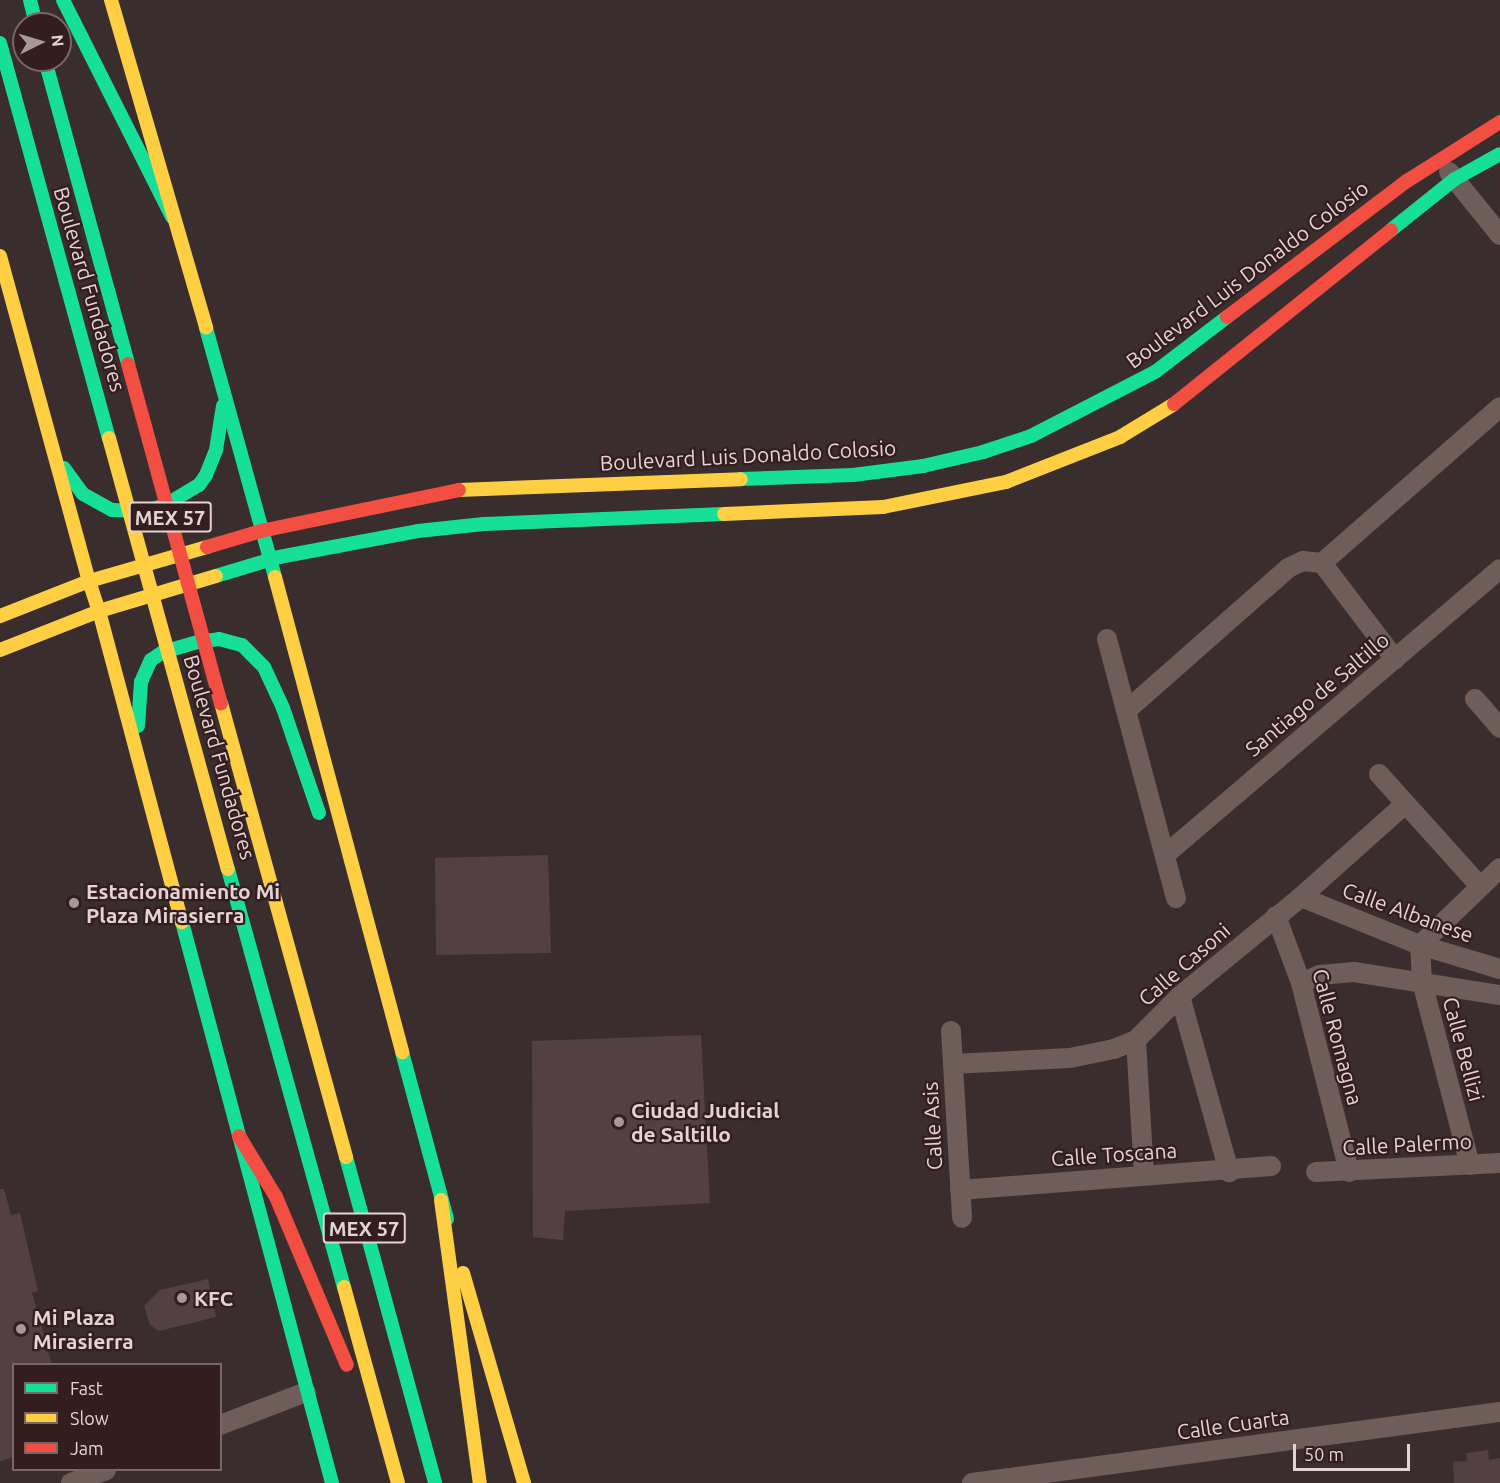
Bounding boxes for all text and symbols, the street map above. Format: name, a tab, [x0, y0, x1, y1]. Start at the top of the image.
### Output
north arrow	[12, 12, 72, 72]
text: N	[48, 34, 67, 47]
street label: Boulevard Luis Donaldo Colosio	[1121, 175, 1373, 373]
street label: Boulevard Fundadores	[49, 184, 131, 394]
street label: Boulevard Luis Donaldo Colosio	[599, 435, 897, 475]
road number: MEX 57	[128, 500, 212, 534]
street label: Santiago de Saltillo	[1240, 627, 1394, 761]
street label: Boulevard Fundadores	[179, 652, 261, 862]
street label: Calle Albanese	[1339, 877, 1477, 947]
place label: Estacionamiento Mi Plaza Mirasierra	[86, 878, 280, 928]
marker: Estacionamiento Mi Plaza Mirasierra	[67, 896, 81, 910]
street label: Calle Casoni	[1133, 917, 1235, 1011]
street label: Calle Romagna	[1308, 966, 1368, 1108]
street label: Calle Bellizi	[1438, 994, 1490, 1104]
street label: Calle Asis	[917, 1081, 947, 1171]
place label: Ciudad Judicial de Saltillo	[631, 1097, 780, 1147]
marker: Ciudad Judicial de Saltillo	[612, 1115, 626, 1129]
street label: Calle Palermo	[1342, 1128, 1472, 1160]
street label: Calle Toscana	[1050, 1137, 1178, 1171]
road number: MEX 57	[322, 1211, 406, 1245]
place label: KFC	[194, 1285, 233, 1311]
marker: KFC	[175, 1291, 189, 1305]
place label: Mi Plaza Mirasierra	[33, 1304, 134, 1354]
marker: Mi Plaza Mirasierra	[14, 1322, 28, 1336]
legend	[12, 1363, 222, 1471]
text: Fast	[70, 1378, 103, 1398]
street label: Calle Cuarta	[1175, 1404, 1291, 1444]
text: Slow	[70, 1408, 109, 1428]
scale bar	[1296, 1432, 1413, 1470]
text: Jam	[70, 1438, 104, 1458]
text: 50 m	[1304, 1444, 1344, 1464]

